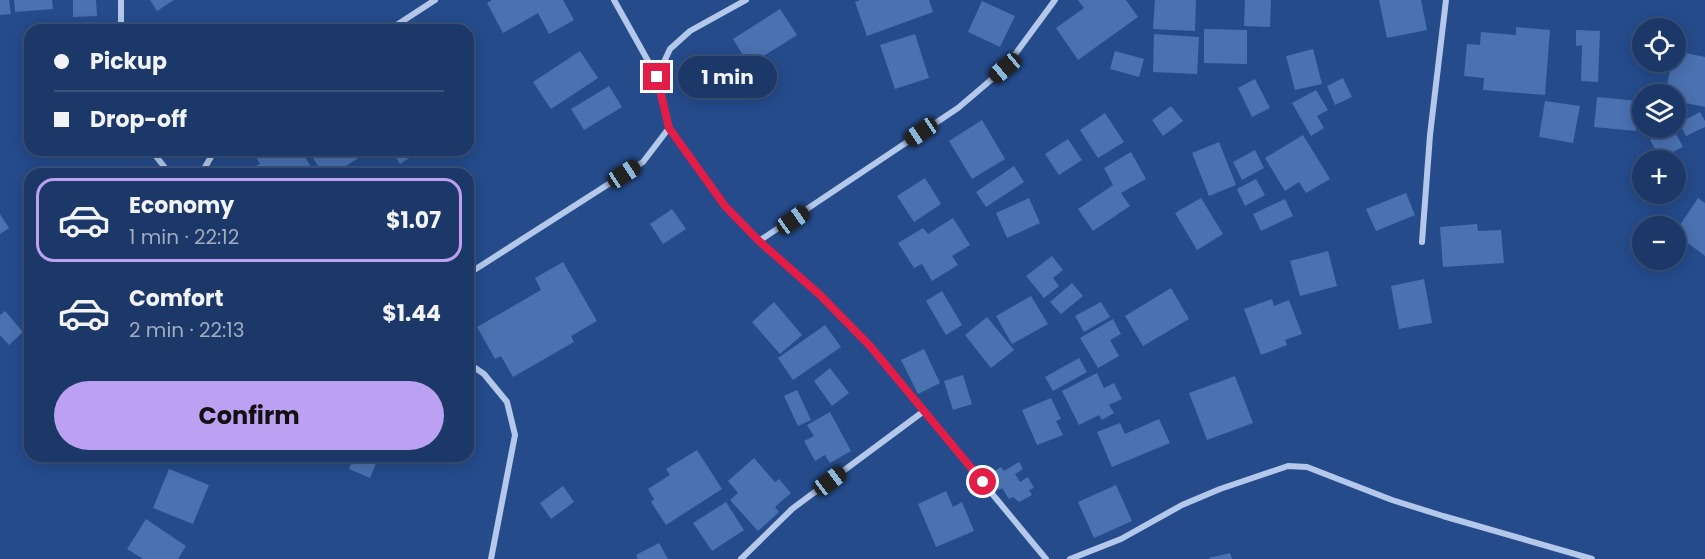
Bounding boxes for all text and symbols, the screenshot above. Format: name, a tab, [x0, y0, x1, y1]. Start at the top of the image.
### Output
map controls	[1632, 18, 1686, 270]
button: locate	[1632, 18, 1686, 72]
text: Pickup	[90, 46, 167, 77]
car	[985, 50, 1025, 86]
callout: 1 min	[678, 56, 777, 98]
route end	[643, 63, 670, 90]
text: 1 min	[701, 63, 754, 91]
button: layers	[1632, 84, 1686, 138]
text: Drop-off	[90, 104, 187, 135]
car	[901, 114, 941, 150]
button: +	[1632, 150, 1686, 204]
car	[604, 157, 644, 191]
text: Economy	[129, 190, 234, 221]
icon: car	[57, 193, 111, 247]
car	[773, 202, 813, 238]
text: $1.07	[386, 205, 441, 236]
button: −	[1632, 216, 1686, 270]
text: 1 min · 22:12	[129, 223, 239, 251]
text: Comfort	[129, 283, 223, 314]
icon: car	[57, 286, 111, 340]
text: $1.44	[382, 298, 441, 329]
text: 2 min · 22:13	[129, 316, 245, 344]
button: Confirm	[54, 381, 444, 450]
car	[810, 463, 850, 499]
route start	[969, 468, 996, 495]

